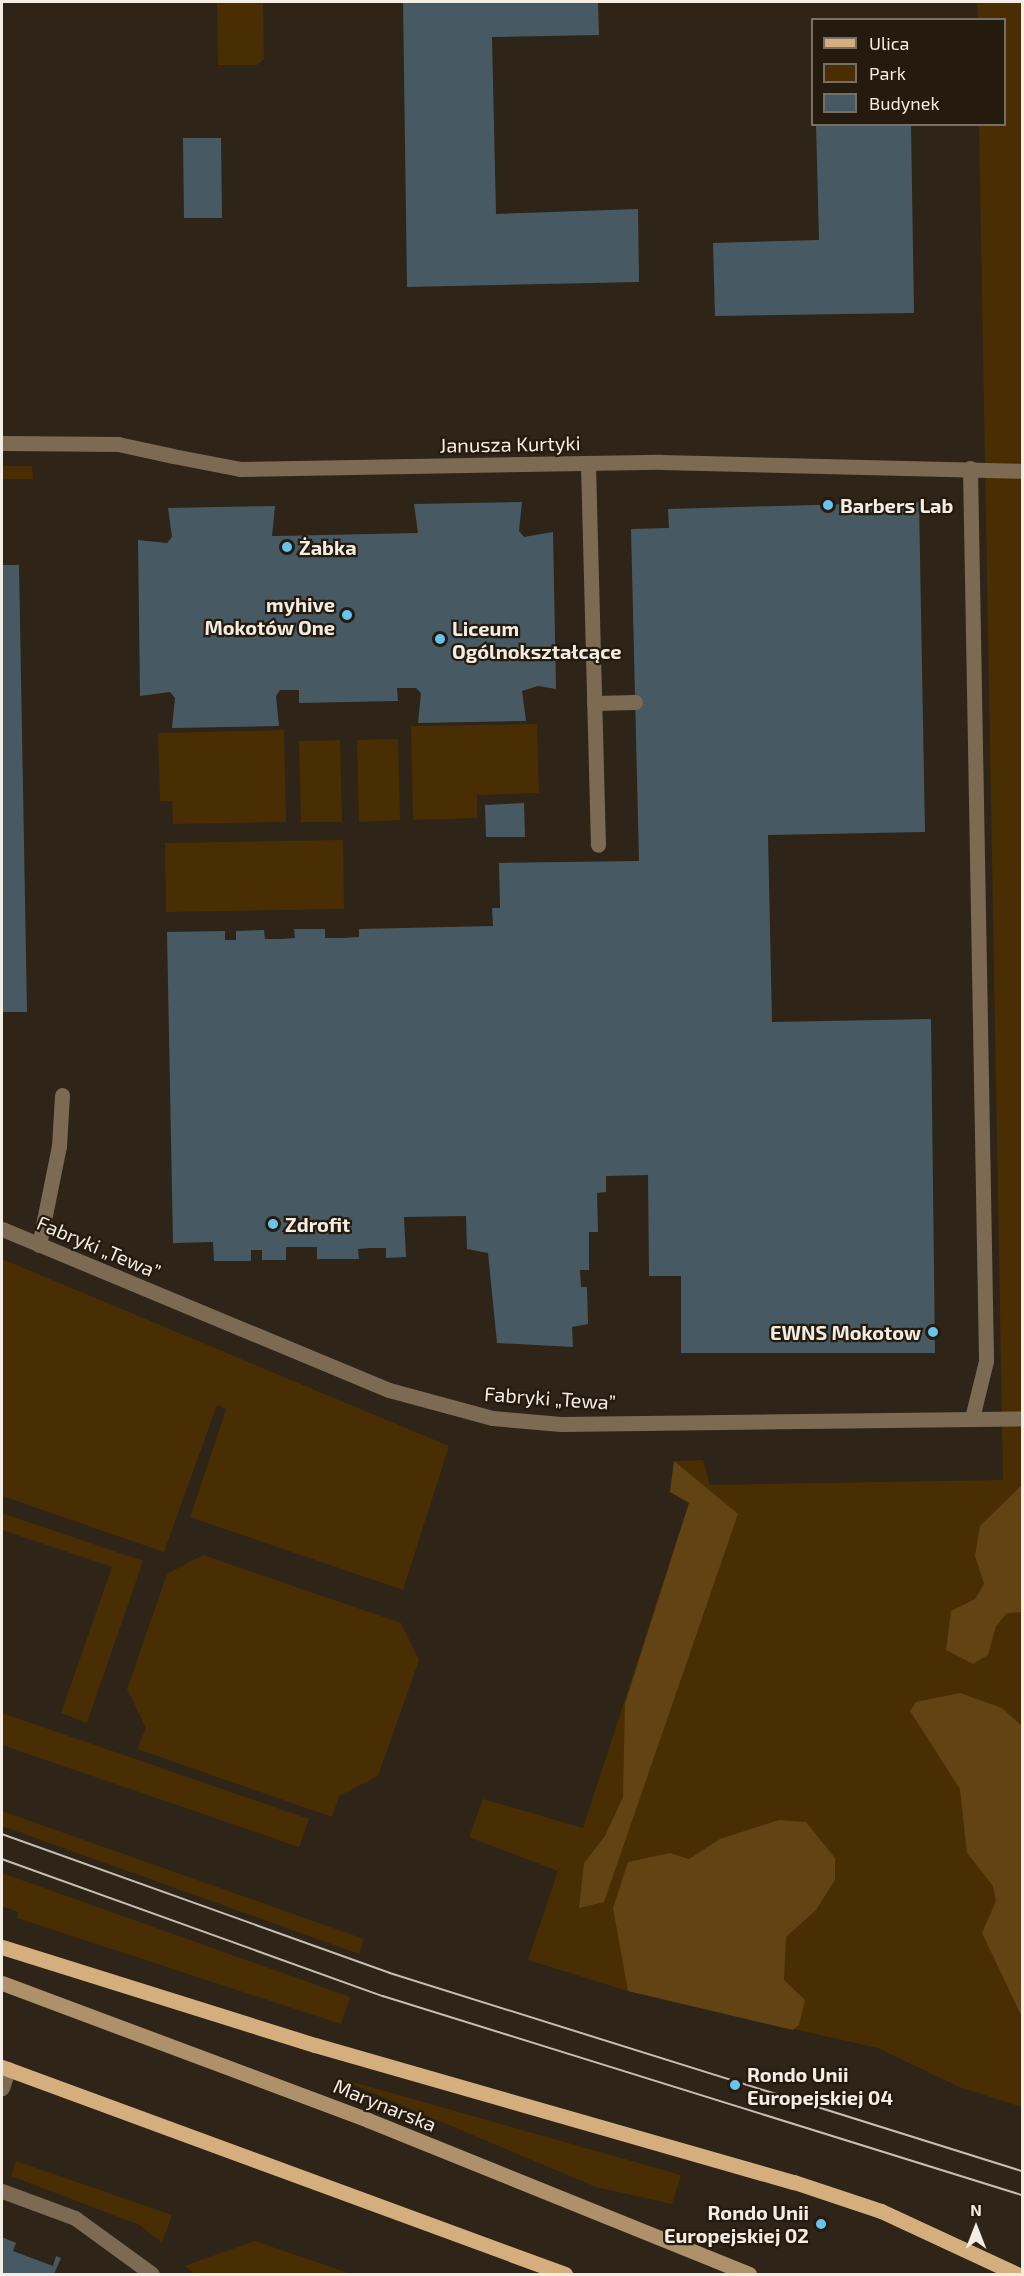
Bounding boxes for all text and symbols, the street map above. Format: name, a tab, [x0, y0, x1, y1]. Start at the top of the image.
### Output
legend	[811, 18, 1006, 126]
text: Ulica	[869, 32, 909, 54]
text: Park	[869, 62, 906, 84]
text: Budynek	[869, 92, 940, 114]
street label: Janusza Kurtyki	[439, 431, 581, 457]
place label: Barbers Lab	[840, 493, 953, 517]
marker: Barbers Lab	[821, 498, 835, 512]
place label: Żabka	[299, 535, 357, 559]
marker: Żabka	[280, 540, 294, 554]
place label: myhive Mokotów One	[204, 592, 335, 639]
marker: myhive Mokotów One	[340, 608, 354, 622]
place label: Liceum Ogólnokształcące	[452, 616, 621, 663]
marker: Liceum Ogólnokształcące	[433, 632, 447, 646]
street label: Fabryki „Tewa”	[34, 1210, 164, 1284]
place label: Zdrofit	[285, 1212, 350, 1236]
marker: Zdrofit	[266, 1217, 280, 1231]
place label: EWNS Mokotow	[770, 1320, 921, 1344]
marker: EWNS Mokotow	[926, 1325, 940, 1339]
street label: Fabryki „Tewa”	[483, 1381, 617, 1415]
place label: Rondo Unii Europejskiej 04	[747, 2062, 893, 2109]
street label: Marynarska	[330, 2073, 440, 2137]
marker: Rondo Unii Europejskiej 04	[728, 2078, 742, 2092]
north arrow	[946, 2198, 1006, 2258]
place label: Rondo Unii Europejskiej 02	[664, 2200, 809, 2247]
text: N	[970, 2200, 982, 2219]
marker: Rondo Unii Europejskiej 02	[814, 2217, 828, 2231]

